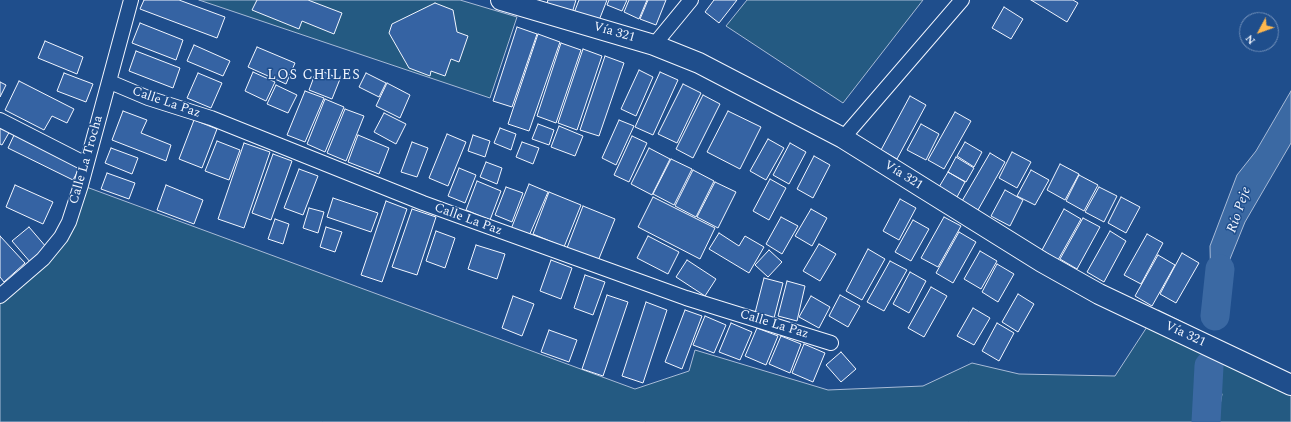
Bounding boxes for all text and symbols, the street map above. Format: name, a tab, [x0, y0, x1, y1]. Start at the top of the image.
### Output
north arrow	[1239, 12, 1279, 52]
street label: Vía 321	[591, 20, 637, 46]
text: N	[1241, 31, 1260, 49]
district label: LOS CHILES	[267, 68, 361, 84]
street label: Calle La Paz	[130, 84, 202, 122]
street label: Calle La Trocha	[67, 114, 107, 206]
street label: Vía 321	[881, 158, 925, 194]
water label: Río Peje	[1224, 185, 1256, 235]
street label: Calle La Paz	[432, 200, 504, 240]
street label: Calle La Paz	[738, 307, 810, 343]
street label: Vía 321	[1162, 319, 1208, 351]

